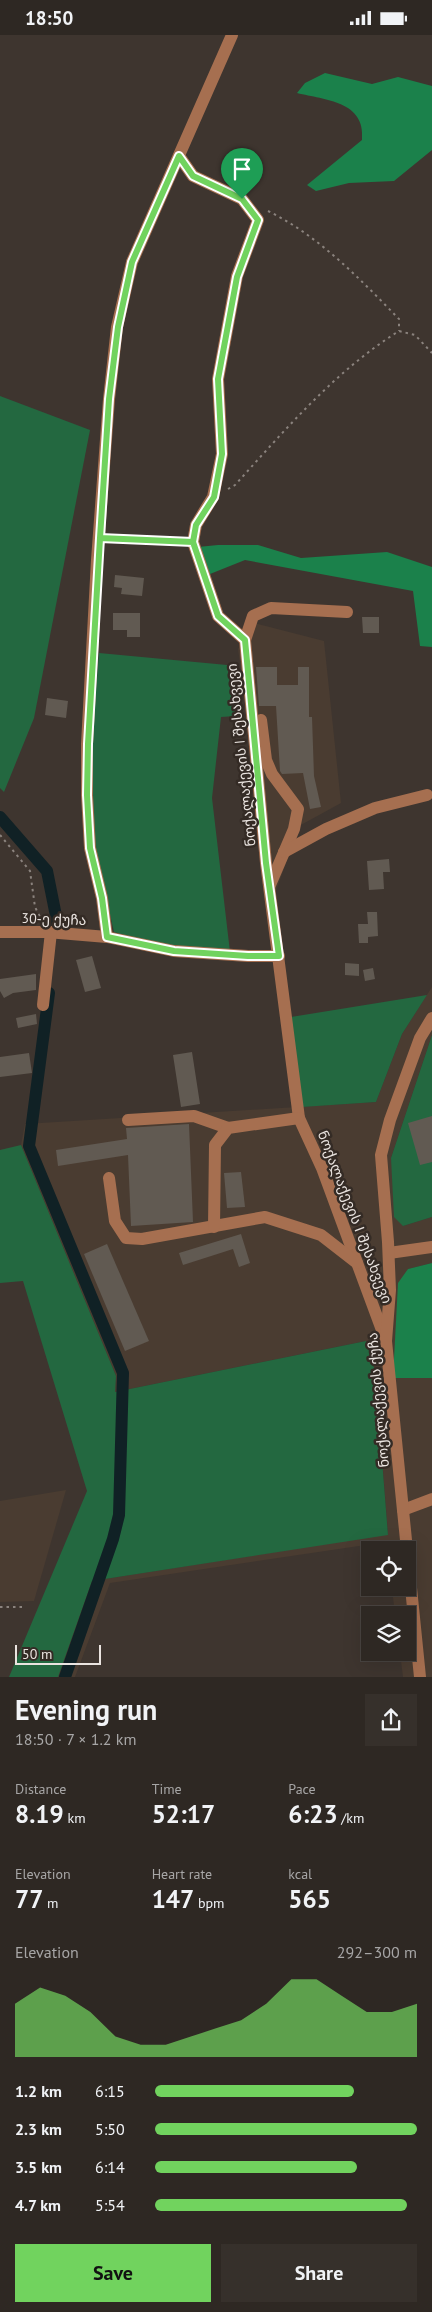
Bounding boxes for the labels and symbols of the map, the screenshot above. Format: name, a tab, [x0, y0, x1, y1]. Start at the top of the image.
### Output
pin	[221, 148, 263, 199]
street label: ნოქალაქევის I შესახვევი	[222, 663, 260, 847]
street label: 30-ე ქუჩა	[21, 909, 87, 929]
street label: ნოქალაქევის I შესახვევი	[314, 1128, 396, 1306]
street label: ნოქალაქევის ქუჩა	[363, 1332, 393, 1468]
scale bar	[15, 1642, 101, 1665]

